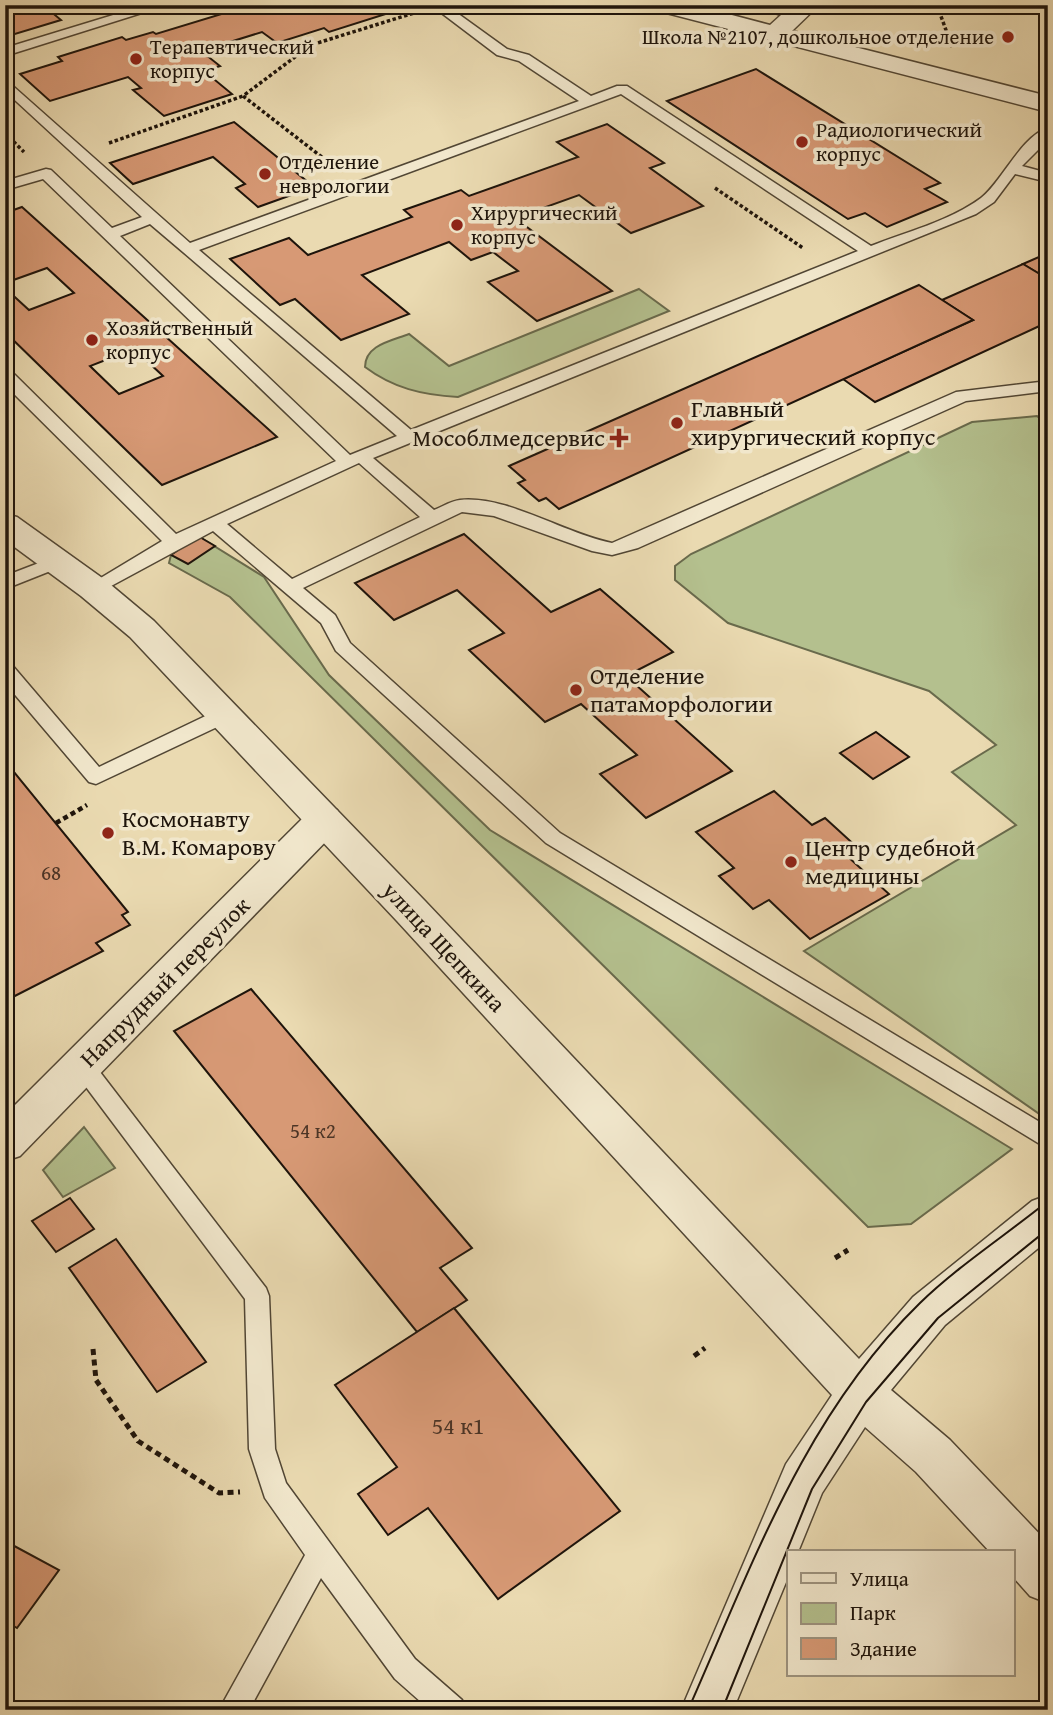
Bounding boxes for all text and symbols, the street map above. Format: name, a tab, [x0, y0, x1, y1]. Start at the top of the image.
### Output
place label: Школа №2107, дошкольное отделение	[642, 21, 994, 52]
marker: Школа №2107, дошкольное отделение	[1000, 29, 1016, 45]
place label: Терапевтический корпус	[150, 31, 314, 86]
marker: Терапевтический корпус	[128, 51, 144, 67]
place label: Радиологический корпус	[816, 114, 982, 169]
marker: Радиологический корпус	[794, 134, 810, 150]
place label: Отделение неврологии	[279, 146, 389, 201]
marker: Отделение неврологии	[257, 166, 273, 182]
place label: Хирургический корпус	[471, 197, 618, 252]
marker: Хирургический корпус	[449, 217, 465, 233]
place label: Хозяйственный корпус	[106, 312, 253, 367]
marker: Хозяйственный корпус	[84, 332, 100, 348]
place label: Главный хирургический корпус	[691, 391, 936, 454]
marker: Главный хирургический корпус	[669, 415, 685, 431]
place label: Мособлмедсервис	[413, 420, 605, 455]
marker: Мособлмедсервис	[611, 430, 627, 446]
place label: Отделение патаморфологии	[590, 658, 773, 721]
marker: Отделение патаморфологии	[568, 682, 584, 698]
place label: Космонавту В.М. Комарову	[122, 801, 276, 864]
marker: Космонавту В.М. Комарову	[100, 825, 116, 841]
place label: Центр судебной медицины	[805, 830, 975, 893]
marker: Центр судебной медицины	[783, 854, 799, 870]
house number: 68	[41, 857, 61, 888]
street label: улица Щепкина	[374, 873, 515, 1020]
street label: Напрудный переулок	[71, 888, 258, 1075]
house number: 54 к2	[290, 1115, 336, 1146]
house number: 54 к1	[432, 1408, 484, 1443]
legend	[787, 1550, 1014, 1676]
text: Улица	[850, 1563, 909, 1594]
text: Парк	[850, 1597, 896, 1628]
text: Здание	[850, 1633, 917, 1664]

